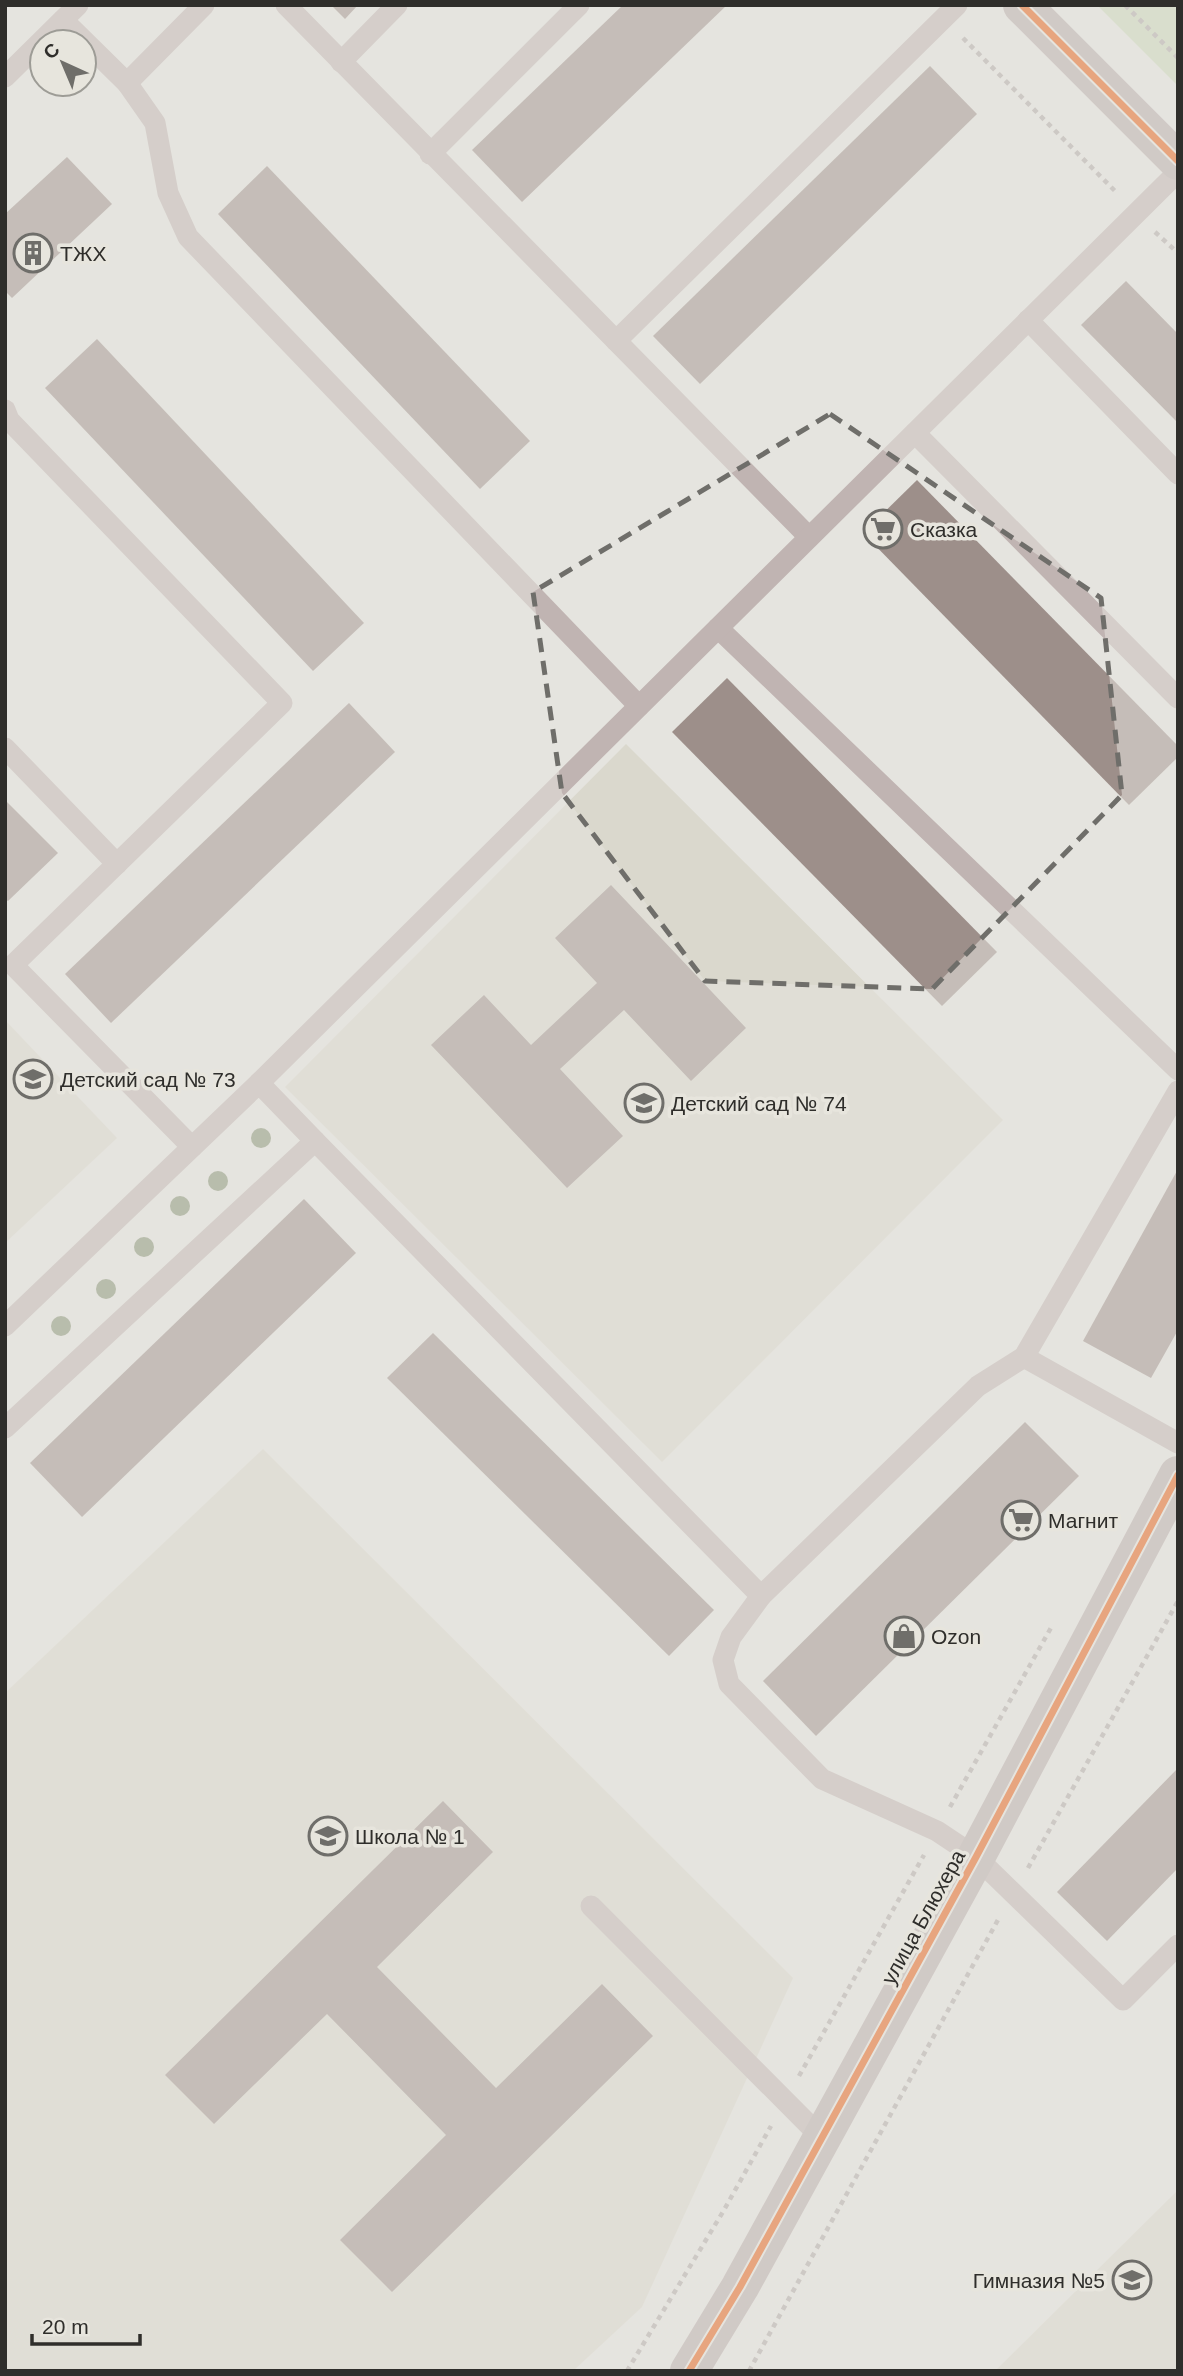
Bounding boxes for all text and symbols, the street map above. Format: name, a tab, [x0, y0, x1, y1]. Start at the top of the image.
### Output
north arrow	[28, 28, 98, 98]
text: С	[39, 39, 64, 63]
building icon: ТЖХ	[12, 232, 54, 274]
place label: ТЖХ	[60, 242, 106, 265]
supermarket icon: Сказка	[862, 508, 904, 550]
place label: Сказка	[910, 518, 978, 541]
school or university icon: Детский сад № 73	[12, 1058, 54, 1100]
place label: Детский сад № 73	[60, 1068, 236, 1091]
school or university icon: Детский сад № 74	[623, 1082, 665, 1124]
place label: Детский сад № 74	[671, 1092, 847, 1115]
supermarket icon: Магнит	[1000, 1499, 1042, 1541]
place label: Магнит	[1048, 1509, 1118, 1532]
shop icon: Ozon	[883, 1615, 925, 1657]
place label: Ozon	[931, 1625, 981, 1648]
school or university icon: Школа № 1	[307, 1815, 349, 1857]
place label: Школа № 1	[355, 1825, 465, 1848]
street label: улица Блюхера	[877, 1845, 970, 1988]
school or university icon: Гимназия №5	[1111, 2259, 1153, 2301]
place label: Гимназия №5	[973, 2269, 1105, 2292]
scale bar	[32, 2302, 140, 2346]
text: 20 m	[42, 2315, 89, 2338]

